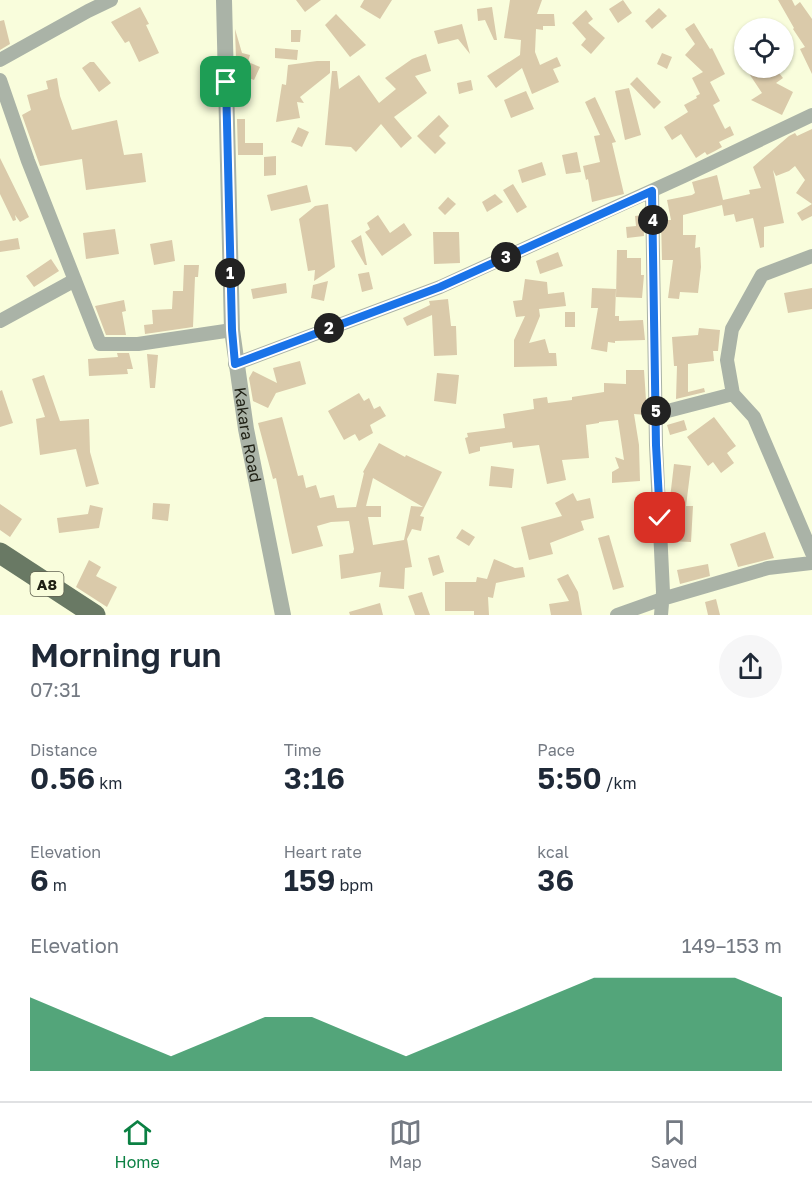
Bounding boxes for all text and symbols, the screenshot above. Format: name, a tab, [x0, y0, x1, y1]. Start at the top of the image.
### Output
map controls	[734, 18, 794, 78]
button: locate	[734, 18, 794, 78]
pin	[200, 56, 251, 107]
icon: arrive	[209, 65, 242, 98]
pin: 4	[638, 205, 668, 235]
text: 4	[648, 210, 658, 230]
pin: 3	[491, 242, 521, 272]
text: 3	[501, 247, 511, 267]
pin: 1	[215, 258, 245, 288]
text: 1	[226, 263, 234, 283]
pin: 2	[314, 313, 344, 343]
text: 2	[324, 318, 334, 338]
street label: Kakara Road	[230, 386, 266, 484]
pin: 5	[641, 396, 671, 426]
text: 5	[651, 401, 661, 421]
pin	[634, 492, 685, 543]
icon: check	[643, 501, 676, 534]
road number: A8	[30, 572, 63, 596]
text: Morning run	[30, 635, 222, 674]
button: share	[719, 635, 782, 698]
text: 07:31	[30, 677, 80, 701]
text: Distance	[30, 740, 97, 760]
text: Time	[284, 740, 321, 760]
text: Pace	[537, 740, 575, 760]
text: 0.56	[30, 760, 95, 796]
text: 3:16	[284, 760, 345, 796]
text: 5:50	[537, 760, 602, 796]
text: km	[95, 773, 122, 793]
text: /km	[602, 773, 637, 793]
text: Elevation	[30, 842, 101, 862]
text: Heart rate	[284, 842, 362, 862]
text: kcal	[537, 842, 569, 862]
text: 6	[30, 862, 49, 898]
text: 159	[284, 862, 335, 898]
text: 36	[537, 862, 574, 898]
text: m	[49, 875, 67, 895]
text: bpm	[335, 875, 373, 895]
text: Elevation	[30, 933, 119, 957]
text: 149–153 m	[682, 933, 782, 957]
tab: Home	[115, 1116, 160, 1172]
tab: Map	[389, 1116, 422, 1172]
tab: Saved	[651, 1116, 697, 1172]

